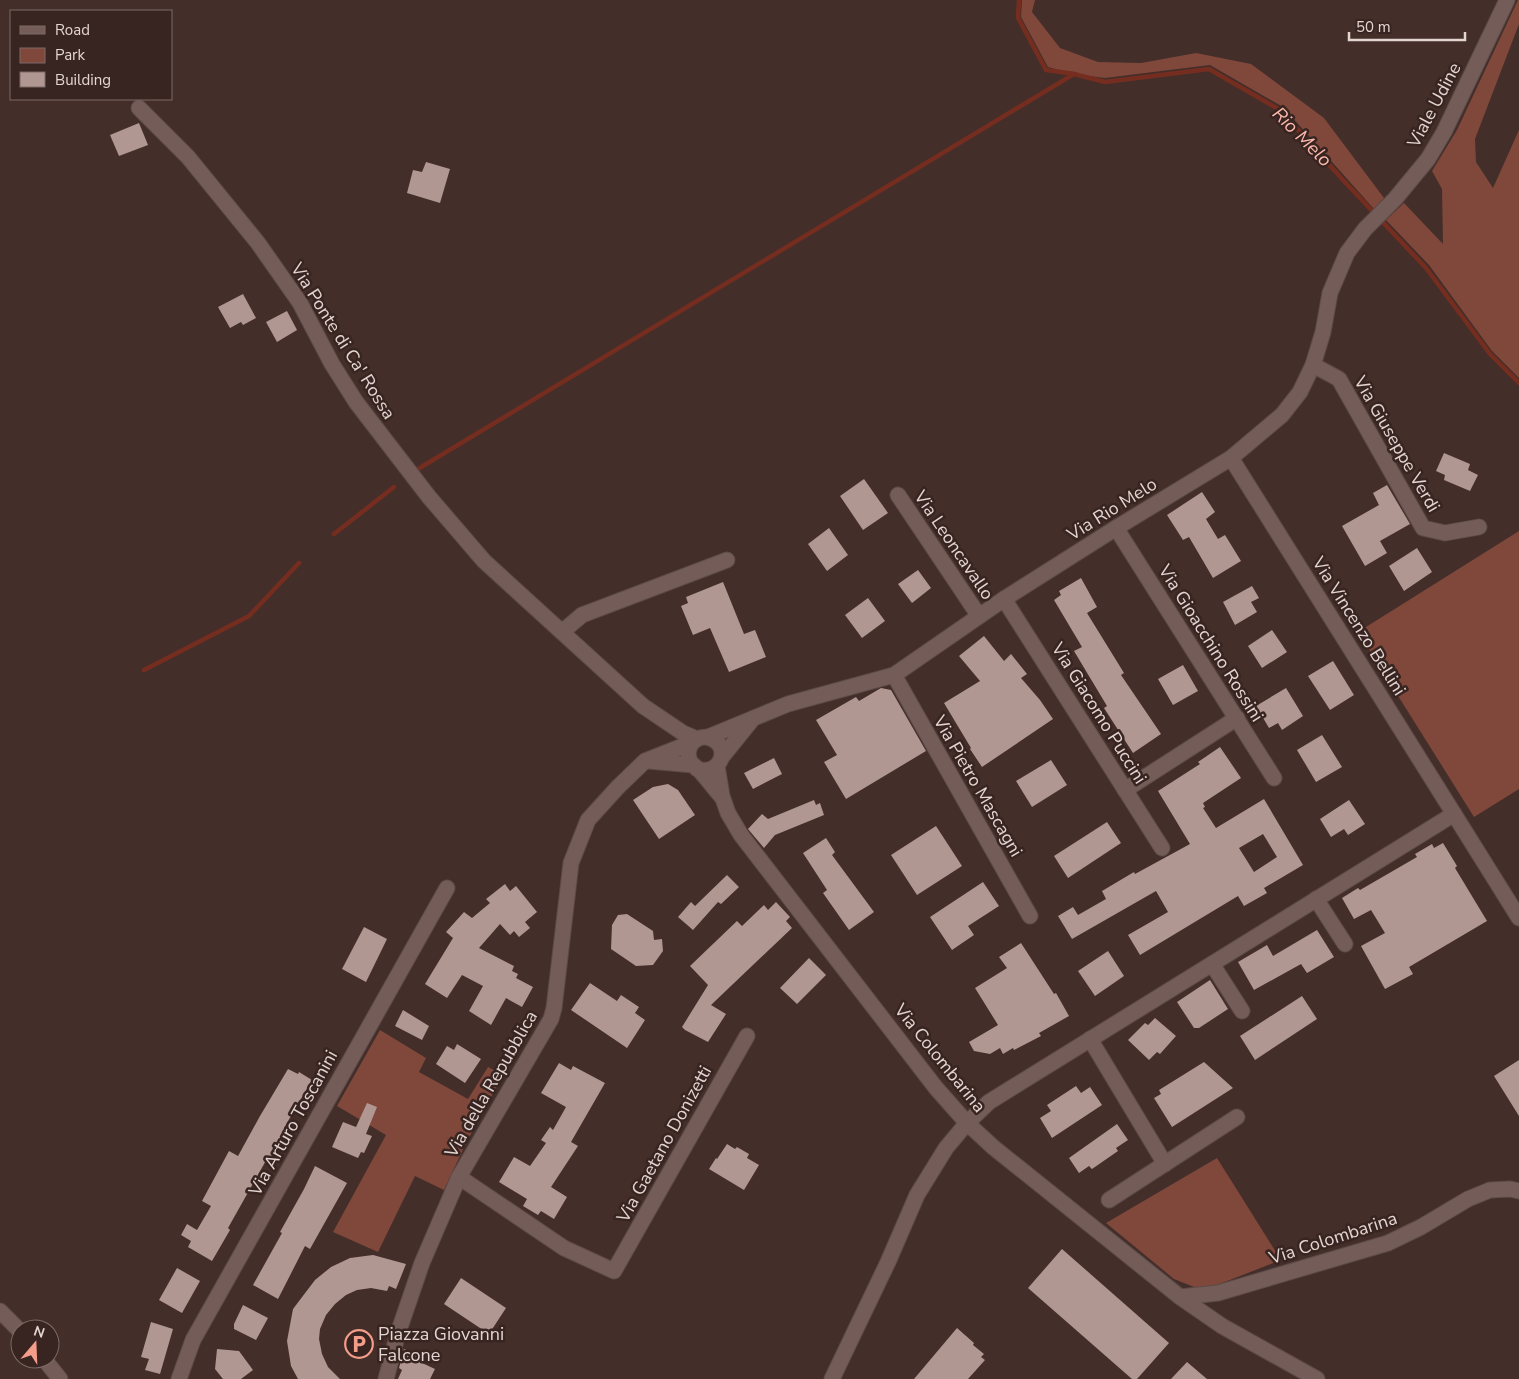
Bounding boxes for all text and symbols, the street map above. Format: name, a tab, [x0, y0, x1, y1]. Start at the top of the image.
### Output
legend	[10, 10, 172, 100]
scale bar	[1349, 10, 1465, 42]
text: 50 m	[1356, 17, 1391, 37]
text: Road	[55, 20, 90, 40]
text: Park	[55, 45, 85, 65]
street label: Viale Udine	[1401, 58, 1466, 153]
text: Building	[55, 70, 111, 90]
water label: Rio Melo	[1266, 101, 1338, 173]
street label: Via Ponte di Ca' Rossa	[285, 257, 401, 424]
street label: Via Giuseppe Verdi	[1348, 371, 1446, 516]
street label: Via Rio Melo	[1062, 472, 1162, 547]
street label: Via Leoncavallo	[908, 485, 1000, 604]
street label: Via Vincenzo Bellini	[1306, 551, 1411, 700]
street label: Via Gioacchino Rossini	[1152, 559, 1269, 726]
street label: Via Giacomo Puccini	[1045, 637, 1152, 788]
street label: Via Pietro Mascagni	[927, 710, 1028, 861]
street label: Via Colombarina	[888, 998, 991, 1117]
street label: Via della Repubblica	[439, 1006, 543, 1163]
street label: Via Arturo Toscanini	[243, 1046, 343, 1201]
street label: Via Gaetano Donizetti	[610, 1061, 717, 1228]
street label: Via Colombarina	[1265, 1206, 1400, 1270]
north arrow	[10, 1319, 60, 1369]
text: N	[31, 1321, 47, 1343]
place label: Piazza Giovanni Falcone	[378, 1322, 504, 1367]
parking icon: Piazza Giovanni Falcone	[344, 1329, 374, 1359]

